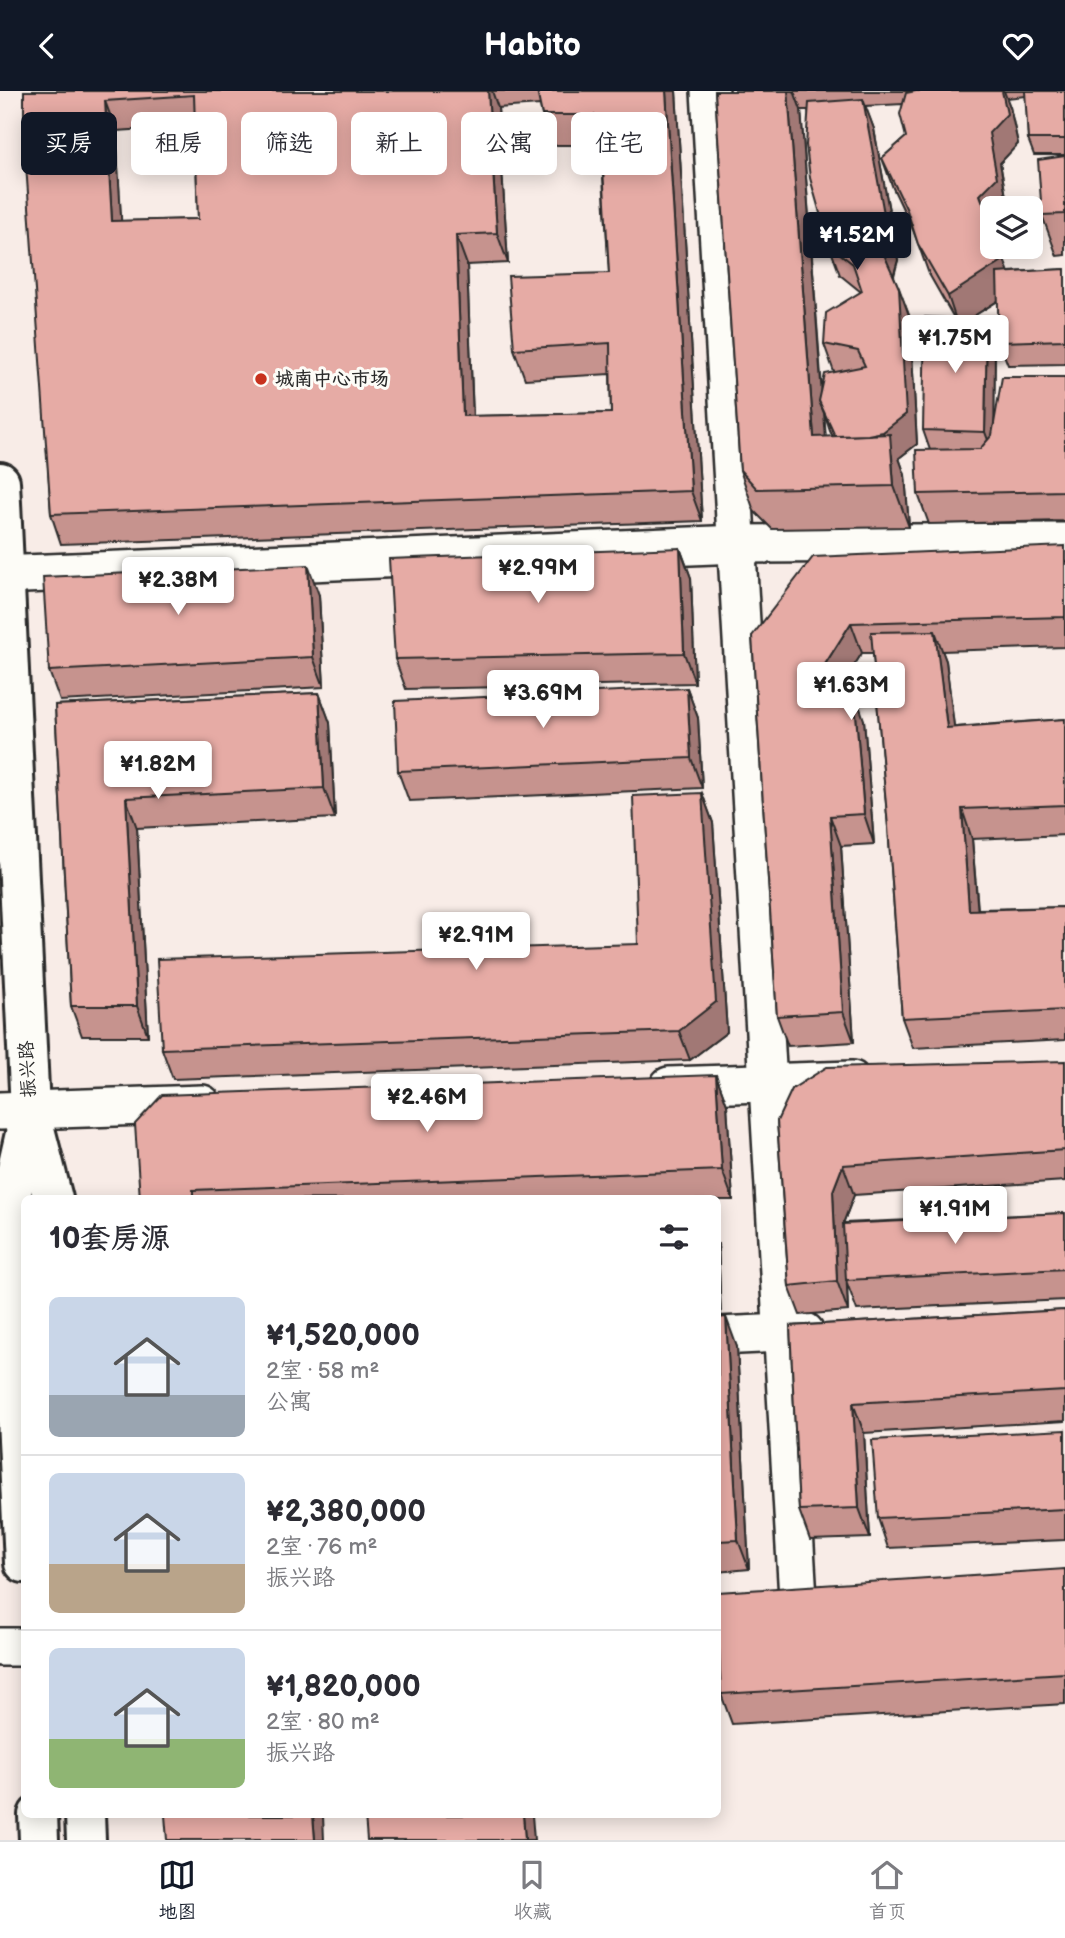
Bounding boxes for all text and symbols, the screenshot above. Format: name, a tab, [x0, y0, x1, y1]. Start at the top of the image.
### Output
text: Habito	[484, 26, 581, 65]
icon: back	[28, 27, 66, 65]
icon: heart	[999, 27, 1037, 65]
chip: 买房	[21, 112, 117, 175]
chip: 租房	[131, 112, 227, 175]
chip: 筛选	[241, 112, 337, 175]
chip: 新上	[351, 112, 447, 175]
chip: 公寓	[461, 112, 557, 175]
chip: 住宅	[571, 112, 667, 175]
map controls	[980, 196, 1043, 259]
button: layers	[980, 196, 1043, 259]
pin: ¥1.52M	[800, 213, 914, 272]
text: ¥1.52M	[819, 221, 895, 249]
pin: ¥1.75M	[898, 315, 1012, 375]
text: ¥1.75M	[918, 324, 992, 352]
place label: 城南中心市场	[275, 368, 389, 391]
marker: 城南中心市场	[253, 371, 269, 387]
pin: ¥2.99M	[481, 545, 595, 605]
text: ¥2.99M	[498, 554, 578, 582]
pin: ¥2.38M	[121, 557, 235, 617]
text: ¥2.38M	[138, 566, 218, 594]
pin: ¥1.63M	[794, 663, 908, 722]
pin: ¥3.69M	[486, 671, 600, 730]
text: ¥1.63M	[813, 671, 889, 699]
text: ¥3.69M	[503, 679, 583, 707]
pin: ¥1.82M	[101, 741, 215, 801]
text: ¥1.82M	[120, 750, 196, 778]
pin: ¥2.91M	[419, 913, 533, 972]
text: ¥2.91M	[438, 921, 514, 949]
street label: 振兴路	[15, 1040, 41, 1098]
pin: ¥2.46M	[370, 1075, 484, 1134]
text: ¥2.46M	[387, 1083, 467, 1111]
pin: ¥1.91M	[898, 1187, 1012, 1246]
text: ¥1.91M	[919, 1195, 991, 1223]
icon: filters	[655, 1218, 693, 1256]
text: 10套房源	[49, 1221, 170, 1257]
text: ¥1,520,000	[266, 1318, 420, 1354]
icon: home	[105, 1325, 189, 1409]
text: 2室 · 58 m²	[266, 1357, 379, 1385]
text: 公寓	[266, 1388, 312, 1416]
text: ¥2,380,000	[266, 1494, 426, 1530]
icon: home	[105, 1501, 189, 1585]
text: 2室 · 76 m²	[266, 1533, 377, 1561]
text: 振兴路	[266, 1564, 335, 1592]
text: ¥1,820,000	[266, 1669, 421, 1705]
icon: home	[105, 1676, 189, 1760]
text: 2室 · 80 m²	[266, 1708, 380, 1736]
text: 振兴路	[266, 1739, 335, 1767]
tab: 地图	[158, 1856, 197, 1924]
tab: 收藏	[513, 1856, 552, 1924]
tab: 首页	[868, 1856, 907, 1924]

